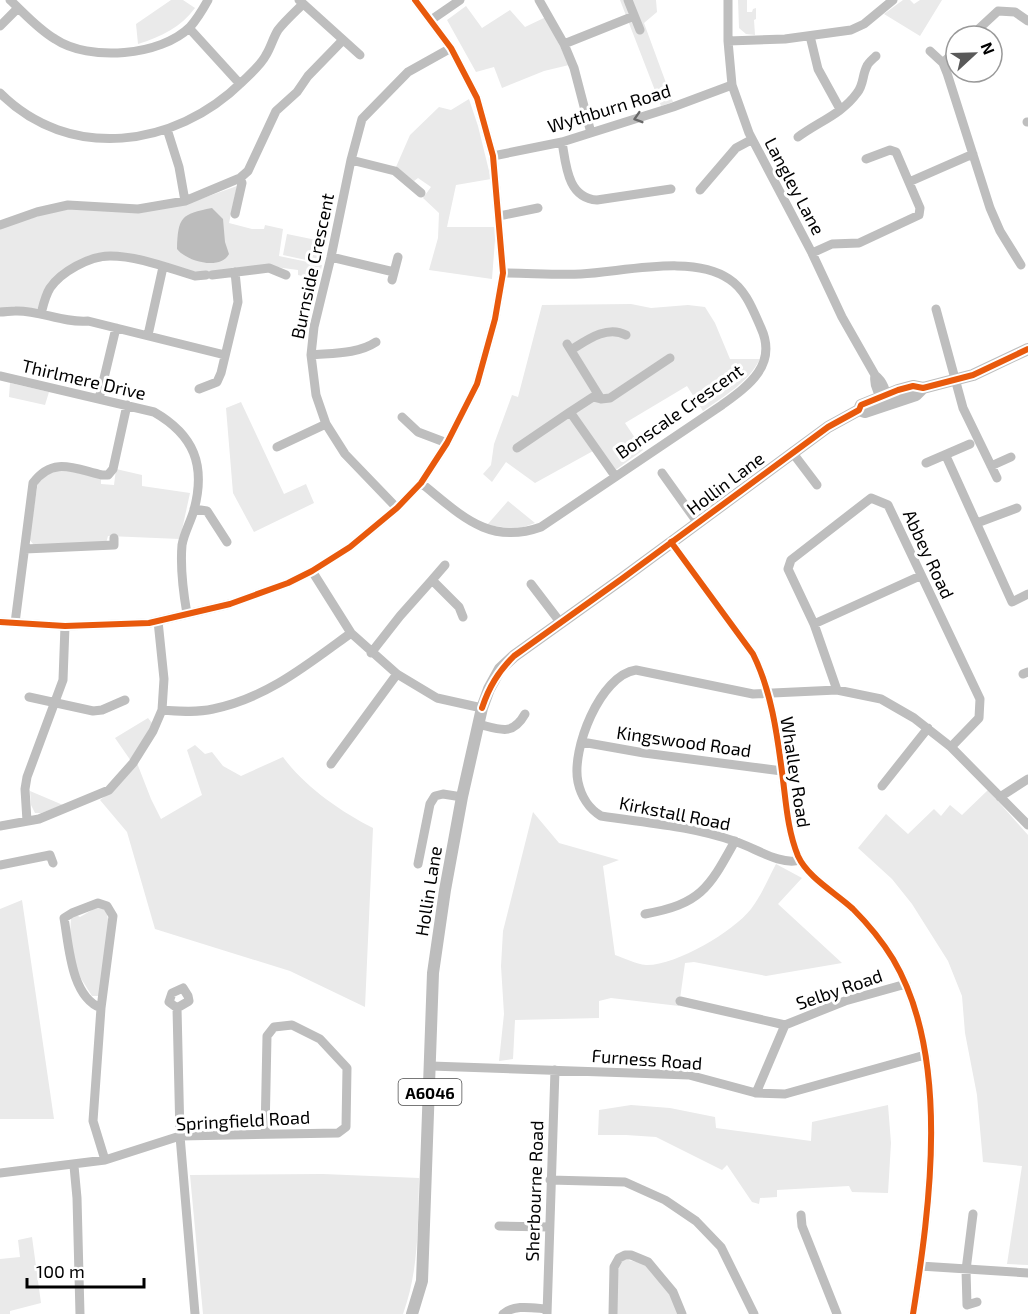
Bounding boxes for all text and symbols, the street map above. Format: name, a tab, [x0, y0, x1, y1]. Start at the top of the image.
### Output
north arrow	[944, 24, 1004, 84]
text: N	[977, 39, 999, 57]
street label: Wythburn Road	[545, 79, 673, 137]
one-way arrow	[633, 111, 644, 123]
street label: Langley Lane	[760, 134, 830, 238]
street label: Burnside Crescent	[286, 191, 338, 341]
street label: Thirlmere Drive	[20, 354, 148, 404]
street label: Bonscale Crescent	[611, 359, 747, 463]
street label: Hollin Lane	[682, 447, 768, 519]
street label: Abbey Road	[899, 506, 959, 602]
street label: Whalley Road	[776, 715, 816, 829]
street label: Kingswood Road	[615, 721, 753, 761]
street label: Kirkstall Road	[617, 791, 733, 835]
street label: Hollin Lane	[410, 844, 446, 938]
street label: Selby Road	[793, 964, 885, 1014]
street label: Furness Road	[591, 1044, 703, 1074]
road number: A6046	[398, 1079, 462, 1105]
street label: Springfield Road	[175, 1105, 311, 1135]
street label: Sherbourne Road	[521, 1120, 547, 1262]
scale bar	[27, 1251, 144, 1289]
text: 100 m	[36, 1260, 85, 1282]

